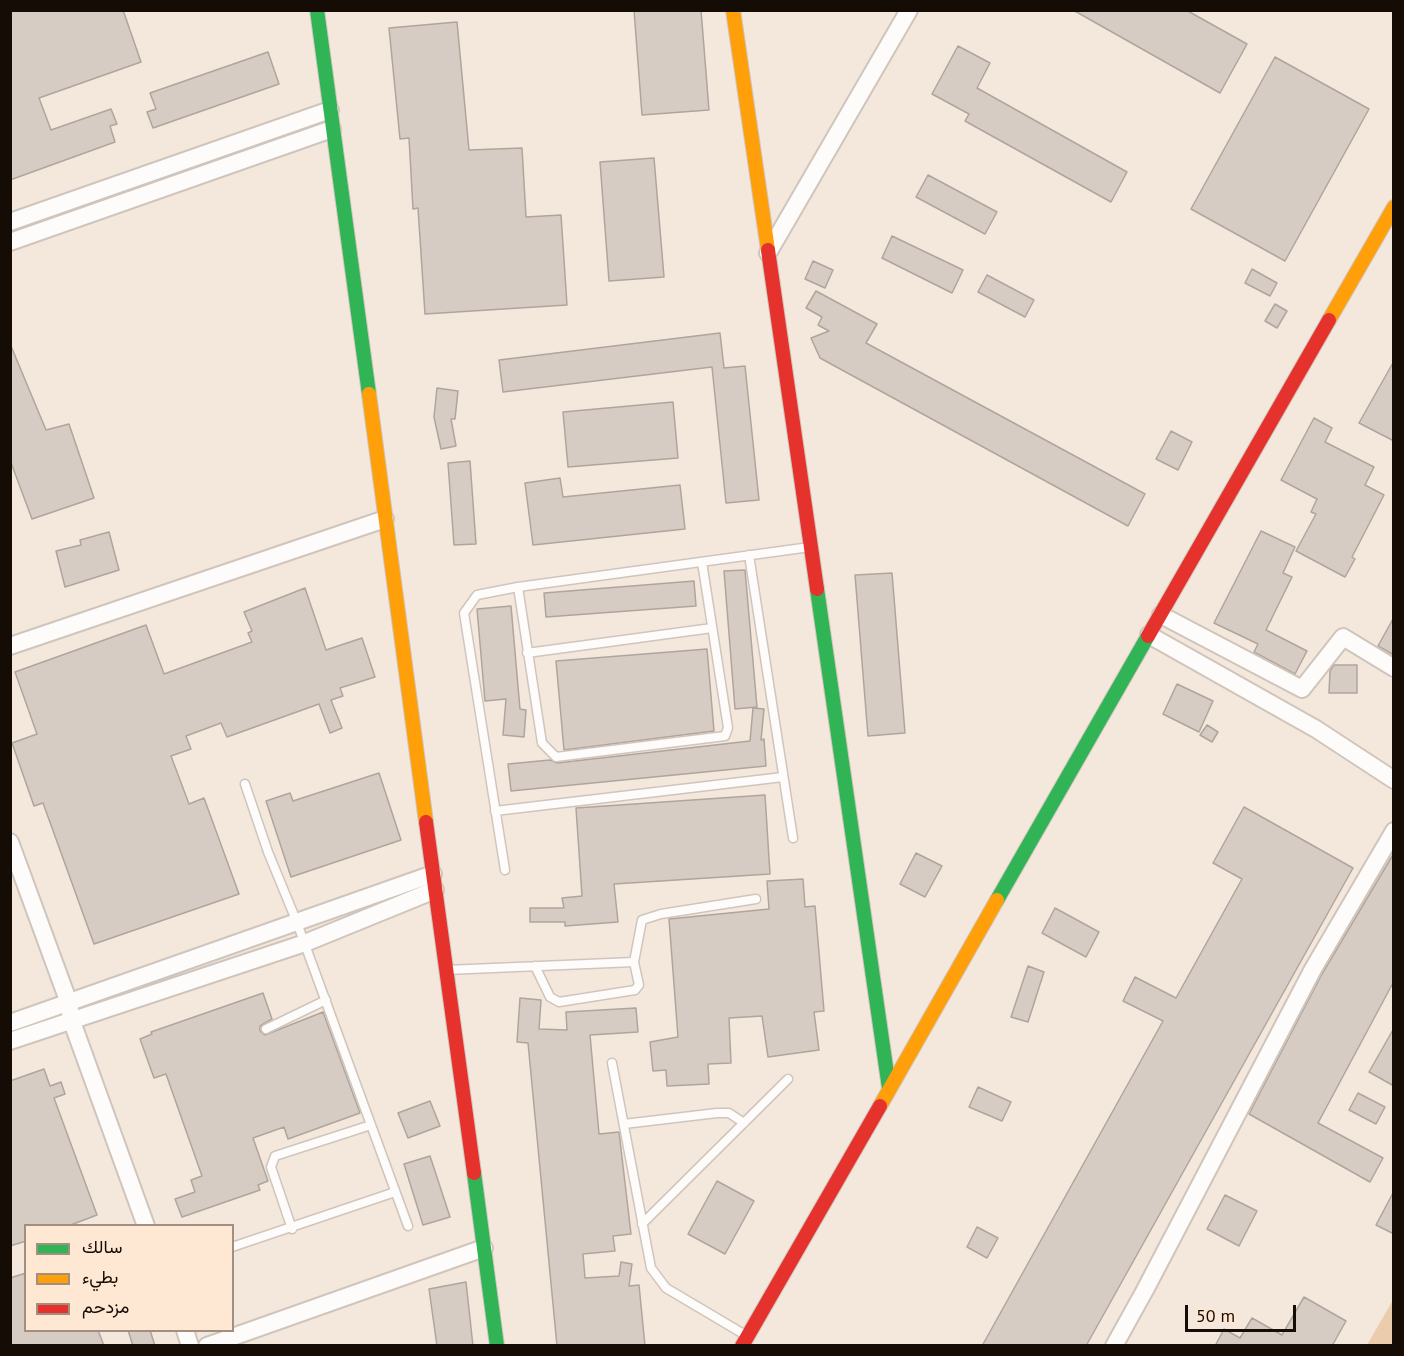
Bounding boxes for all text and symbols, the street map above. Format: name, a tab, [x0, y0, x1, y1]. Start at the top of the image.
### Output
legend	[24, 1224, 234, 1332]
text: سالك	[82, 1235, 122, 1258]
text: بطيء	[82, 1265, 118, 1288]
scale bar	[1188, 1293, 1299, 1331]
text: مزدحم	[82, 1295, 129, 1318]
text: 50 m	[1196, 1304, 1235, 1327]

